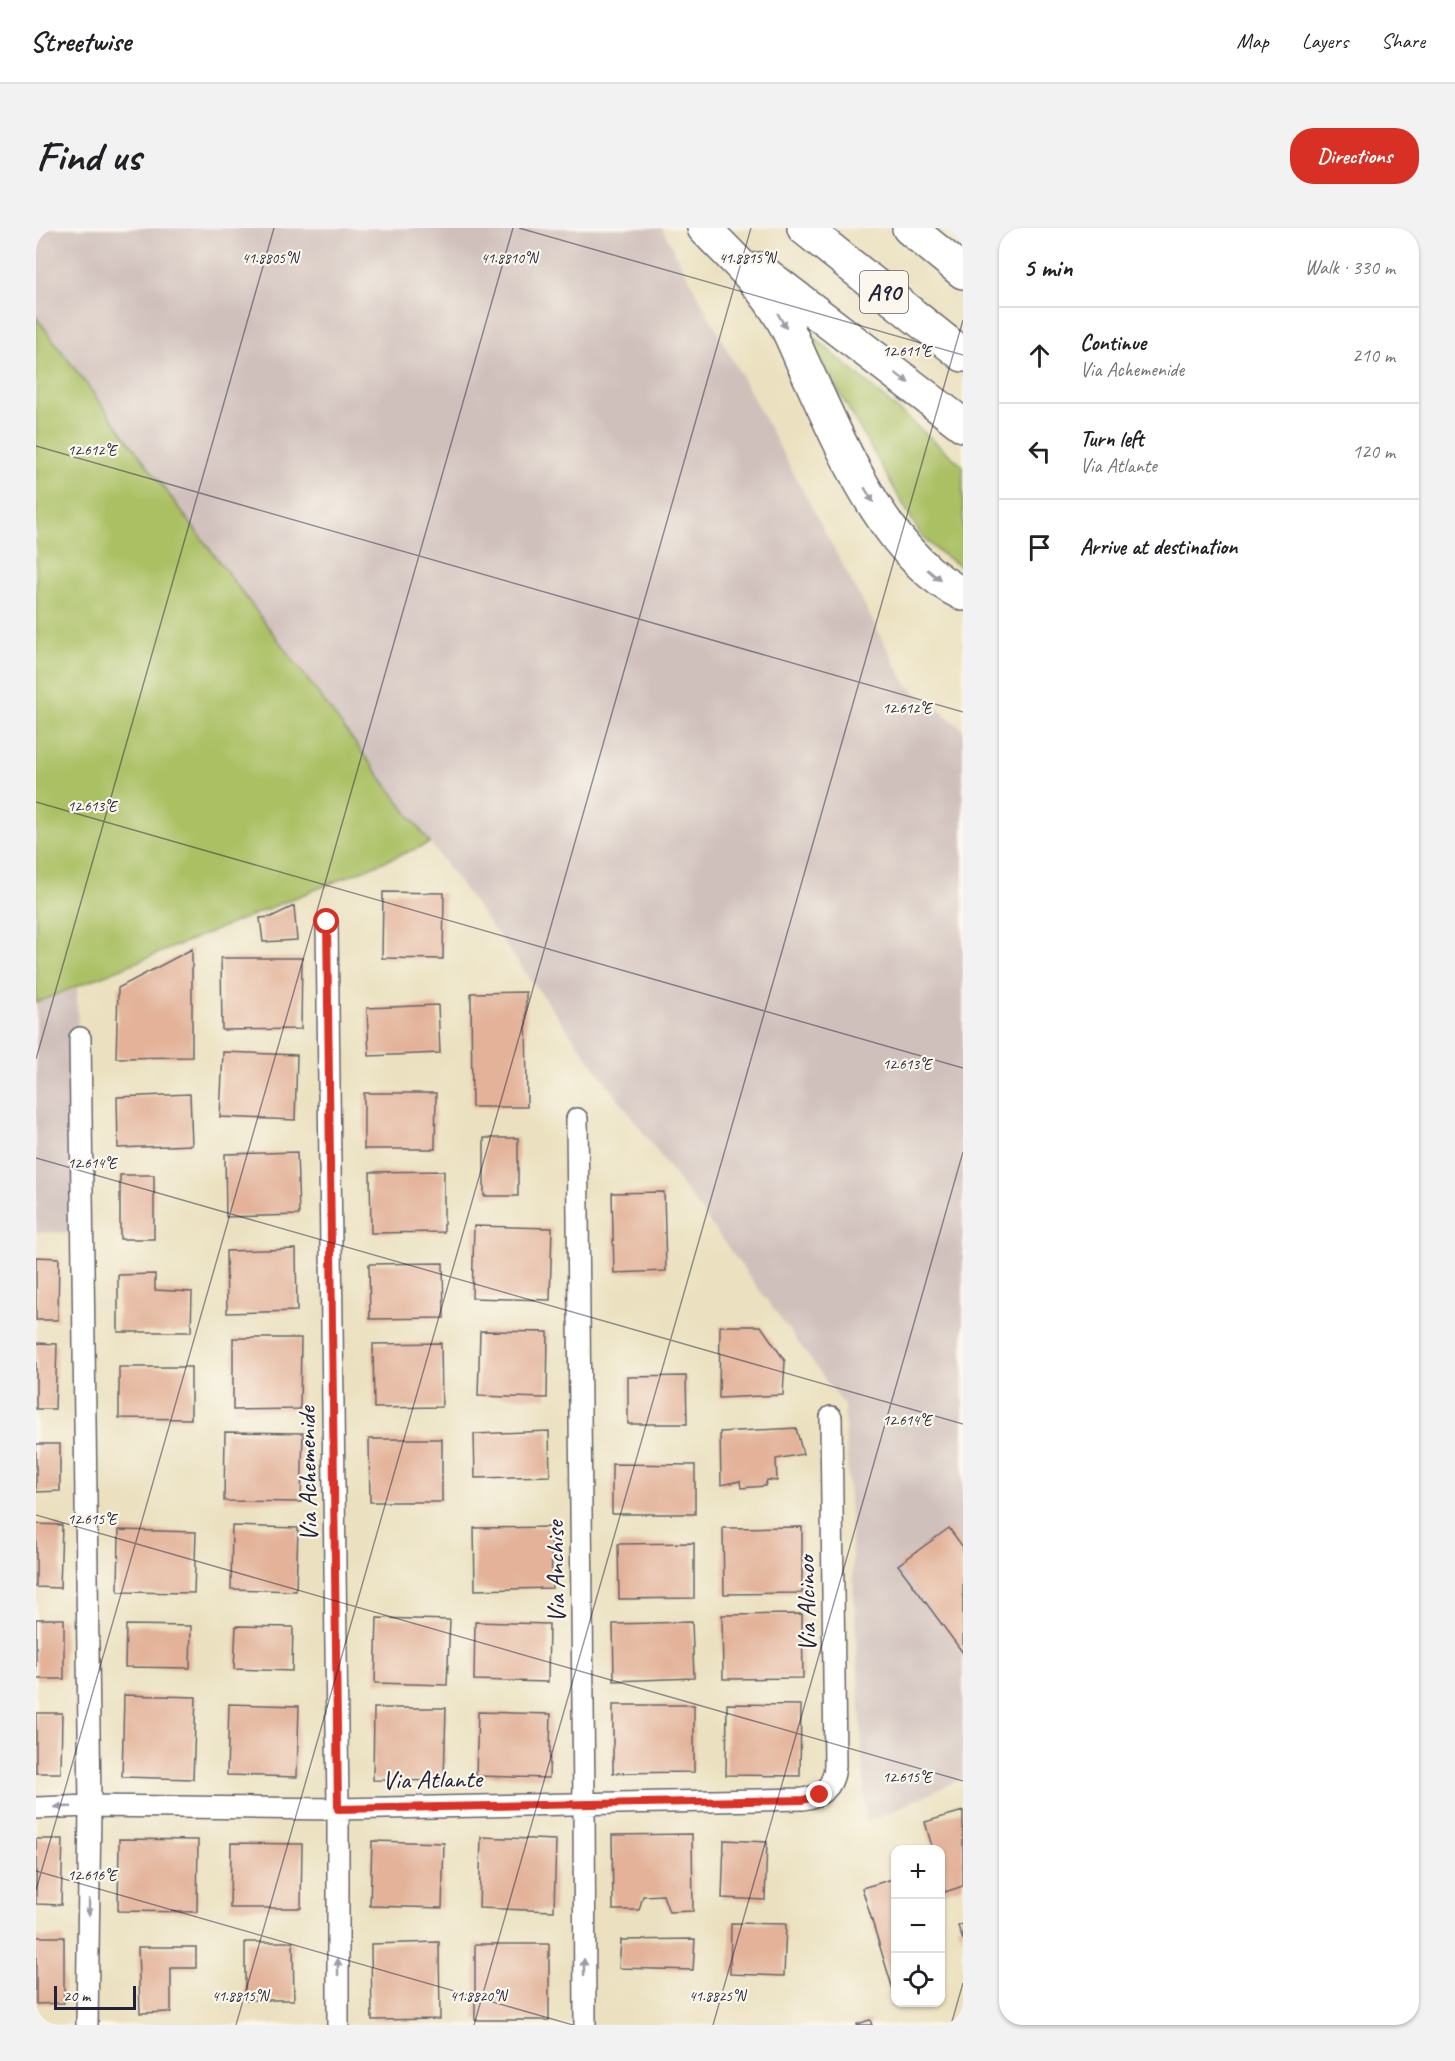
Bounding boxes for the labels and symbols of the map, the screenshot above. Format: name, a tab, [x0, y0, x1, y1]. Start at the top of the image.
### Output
text: 41.8805°N	[242, 249, 301, 268]
text: 41.8810°N	[481, 249, 540, 268]
text: 41.8815°N	[719, 249, 778, 268]
road number: A90	[860, 271, 908, 313]
one-way arrow	[777, 313, 787, 330]
text: 12.611°E	[883, 342, 934, 361]
one-way arrow	[894, 372, 910, 385]
text: 12.612°E	[68, 441, 119, 460]
one-way arrow	[864, 487, 875, 503]
one-way arrow	[926, 568, 941, 581]
text: 12.612°E	[883, 699, 934, 718]
text: 12.613°E	[68, 797, 119, 816]
route start	[313, 908, 339, 934]
text: 12.613°E	[883, 1055, 934, 1074]
text: 12.614°E	[68, 1154, 119, 1173]
street label: Via Achemenide	[290, 1405, 325, 1542]
text: 12.614°E	[883, 1411, 934, 1430]
text: 12.615°E	[68, 1510, 119, 1529]
street label: Via Anchise	[538, 1518, 573, 1623]
street label: Via Alcinoo	[789, 1553, 824, 1652]
street label: Via Atlante	[382, 1762, 485, 1797]
text: 12.615°E	[883, 1768, 934, 1787]
route end	[806, 1781, 832, 1807]
one-way arrow	[54, 1802, 73, 1812]
text: 12.616°E	[68, 1866, 119, 1885]
one-way arrow	[84, 1897, 94, 1916]
one-way arrow	[333, 1957, 343, 1976]
one-way arrow	[579, 1957, 589, 1976]
scale bar	[54, 1983, 136, 2010]
text: 41.8815°N	[212, 1987, 271, 2006]
text: 41.8820°N	[450, 1987, 509, 2006]
text: 41.8825°N	[689, 1987, 748, 2006]

